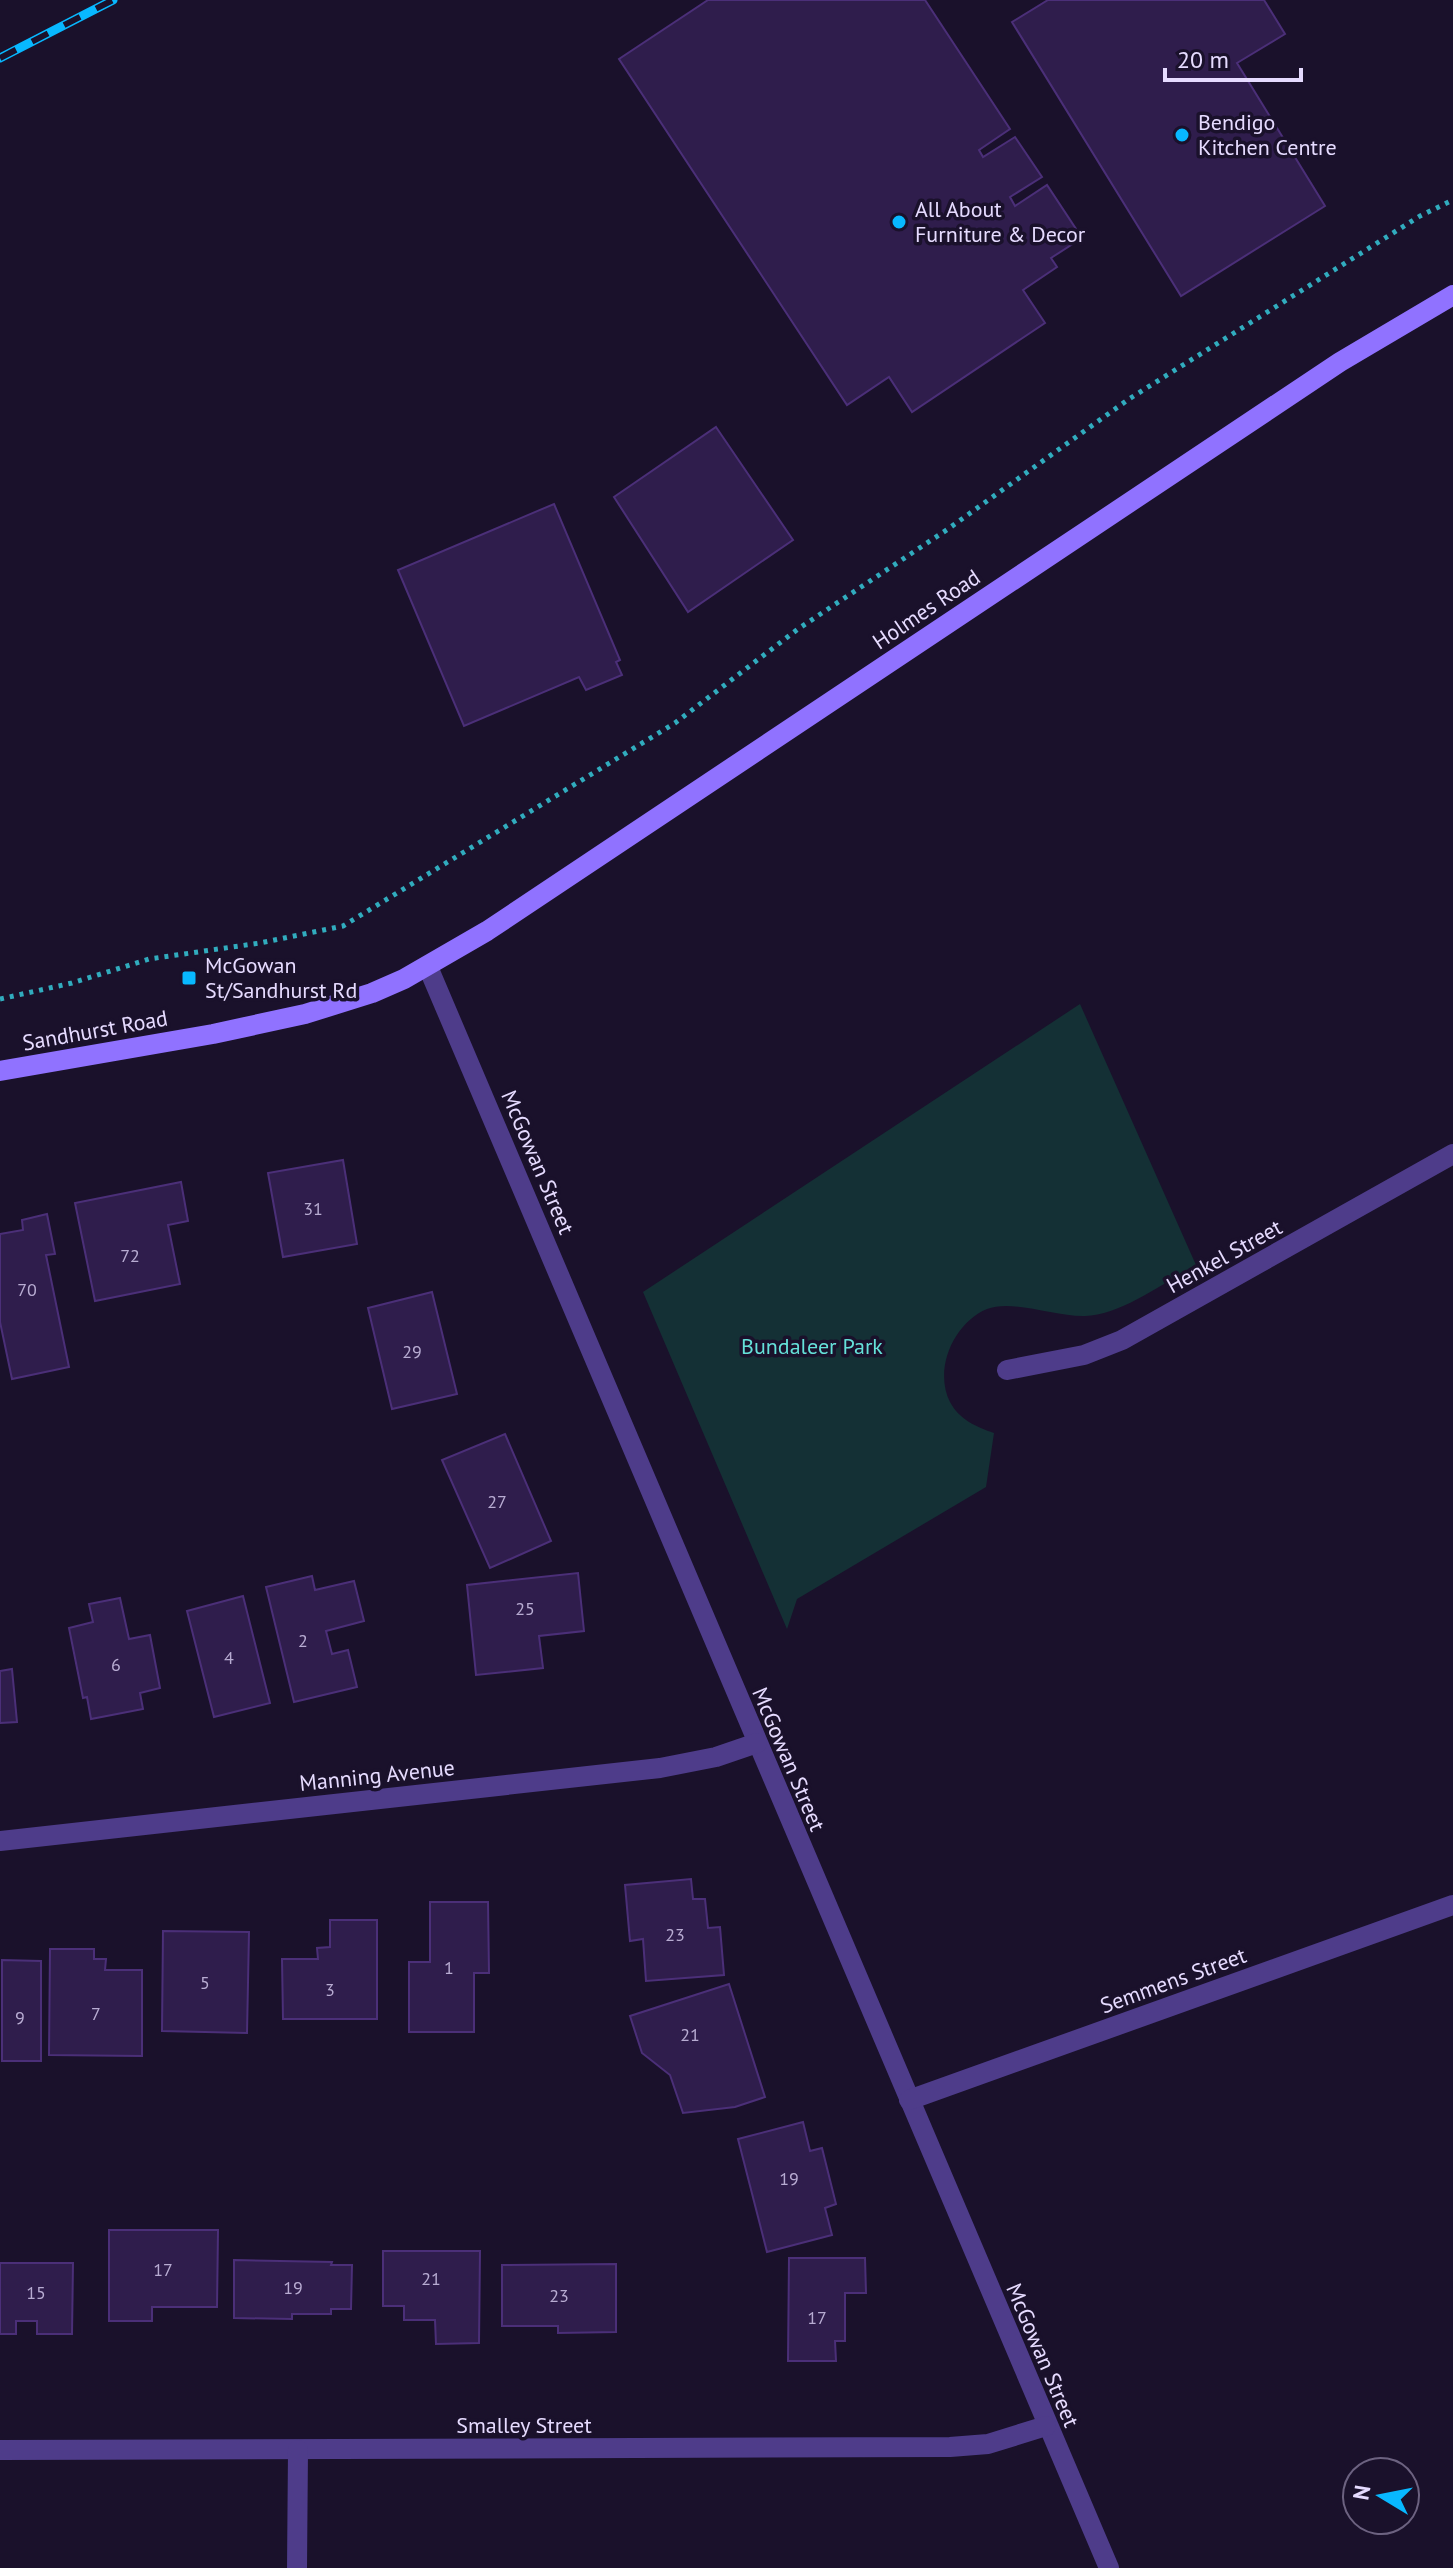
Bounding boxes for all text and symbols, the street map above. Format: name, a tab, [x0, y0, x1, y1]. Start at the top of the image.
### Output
scale bar	[1165, 32, 1301, 82]
text: 20 m	[1177, 44, 1229, 75]
place label: Bendigo Kitchen Centre	[1198, 108, 1337, 161]
marker: Bendigo Kitchen Centre	[1173, 126, 1191, 144]
place label: All About Furniture & Decor	[915, 195, 1086, 248]
marker: All About Furniture & Decor	[890, 213, 908, 231]
street label: Holmes Road	[867, 563, 985, 655]
place label: McGowan St/Sandhurst Rd	[205, 951, 357, 1004]
marker: McGowan St/Sandhurst Rd	[180, 969, 198, 987]
street label: Sandhurst Road	[20, 1003, 170, 1057]
street label: McGowan Street	[495, 1086, 581, 1239]
house number: 31	[303, 1197, 323, 1220]
street label: Henkel Street	[1161, 1212, 1287, 1299]
house number: 72	[120, 1244, 140, 1267]
house number: 70	[17, 1278, 37, 1301]
park label: Bundaleer Park	[741, 1332, 883, 1360]
house number: 29	[402, 1340, 422, 1363]
house number: 27	[487, 1490, 507, 1513]
house number: 25	[515, 1597, 535, 1620]
house number: 2	[298, 1629, 308, 1652]
house number: 4	[224, 1646, 234, 1669]
house number: 6	[111, 1653, 121, 1676]
street label: McGowan Street	[746, 1683, 832, 1836]
street label: Manning Avenue	[298, 1753, 456, 1797]
house number: 23	[665, 1923, 685, 1946]
street label: Semmens Street	[1096, 1940, 1250, 2019]
house number: 1	[444, 1956, 454, 1979]
house number: 5	[200, 1971, 210, 1994]
house number: 3	[325, 1978, 335, 2001]
house number: 7	[91, 2002, 101, 2025]
house number: 9	[15, 2006, 25, 2029]
house number: 21	[680, 2023, 700, 2046]
house number: 19	[779, 2167, 799, 2190]
house number: 17	[153, 2258, 173, 2281]
house number: 21	[421, 2267, 441, 2290]
house number: 19	[283, 2276, 303, 2299]
street label: McGowan Street	[1000, 2279, 1086, 2432]
house number: 15	[26, 2281, 46, 2304]
house number: 23	[549, 2284, 569, 2307]
house number: 17	[807, 2306, 827, 2329]
street label: Smalley Street	[456, 2411, 592, 2439]
north arrow	[1341, 2456, 1421, 2536]
text: N	[1346, 2483, 1376, 2502]

